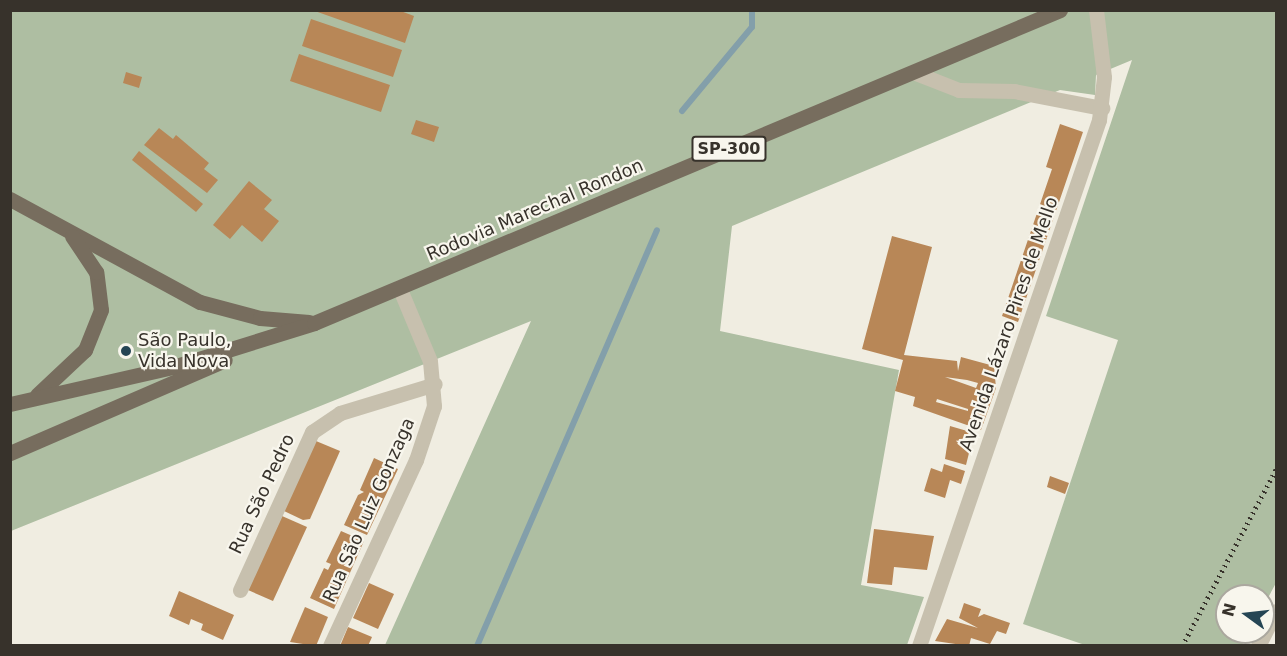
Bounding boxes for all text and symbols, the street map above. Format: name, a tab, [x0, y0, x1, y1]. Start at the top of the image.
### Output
road number: SP-300	[690, 136, 768, 162]
street label: Rodovia Marechal Rondon	[423, 154, 647, 266]
street label: Avenida Lázaro Pires de Mello	[955, 194, 1063, 454]
place label: São Paulo, Vida Nova	[138, 330, 231, 372]
marker: São Paulo, Vida Nova	[119, 344, 133, 358]
street label: Rua São Luiz Gonzaga	[319, 414, 419, 606]
street label: Rua São Pedro	[225, 431, 299, 557]
north arrow	[1215, 584, 1275, 644]
text: N	[1218, 601, 1240, 619]

